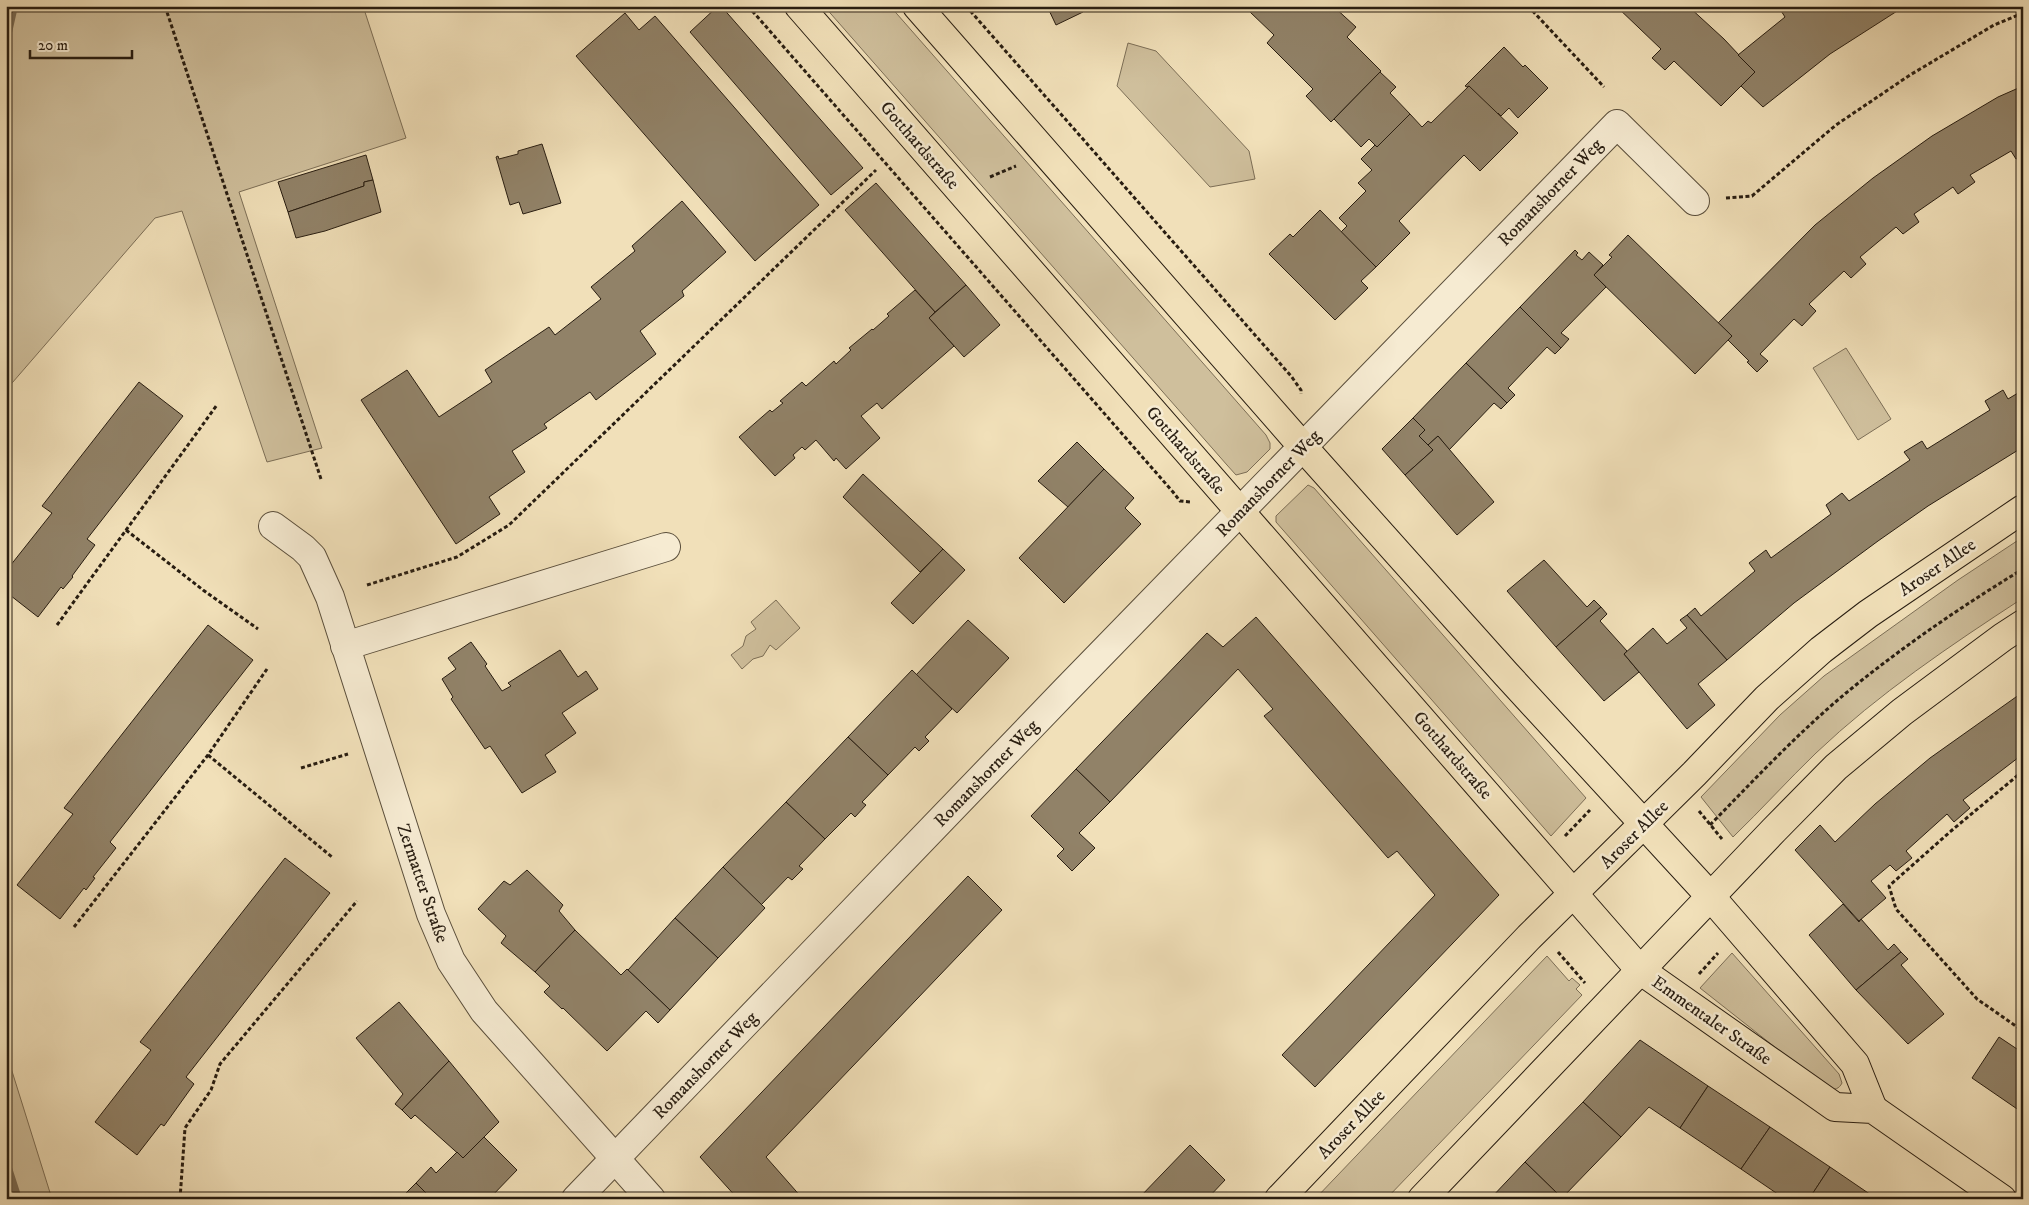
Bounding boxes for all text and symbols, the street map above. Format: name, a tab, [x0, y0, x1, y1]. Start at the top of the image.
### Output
scale bar	[30, 28, 132, 60]
text: 20 m	[38, 36, 68, 55]
street label: Gotthardstraße	[875, 97, 964, 194]
street label: Romanshorner Weg	[1494, 134, 1608, 251]
street label: Gotthardstraße	[1141, 402, 1230, 499]
street label: Romanshorner Weg	[1212, 425, 1326, 542]
street label: Aroser Allee	[1895, 534, 1980, 602]
street label: Gotthardstraße	[1408, 707, 1497, 804]
street label: Romanshorner Weg	[930, 715, 1044, 832]
street label: Aroser Allee	[1596, 796, 1674, 874]
street label: Zermatter Straße	[391, 821, 453, 946]
street label: Emmentaler Straße	[1647, 971, 1776, 1070]
street label: Romanshorner Weg	[649, 1007, 763, 1124]
street label: Aroser Allee	[1313, 1085, 1390, 1164]

